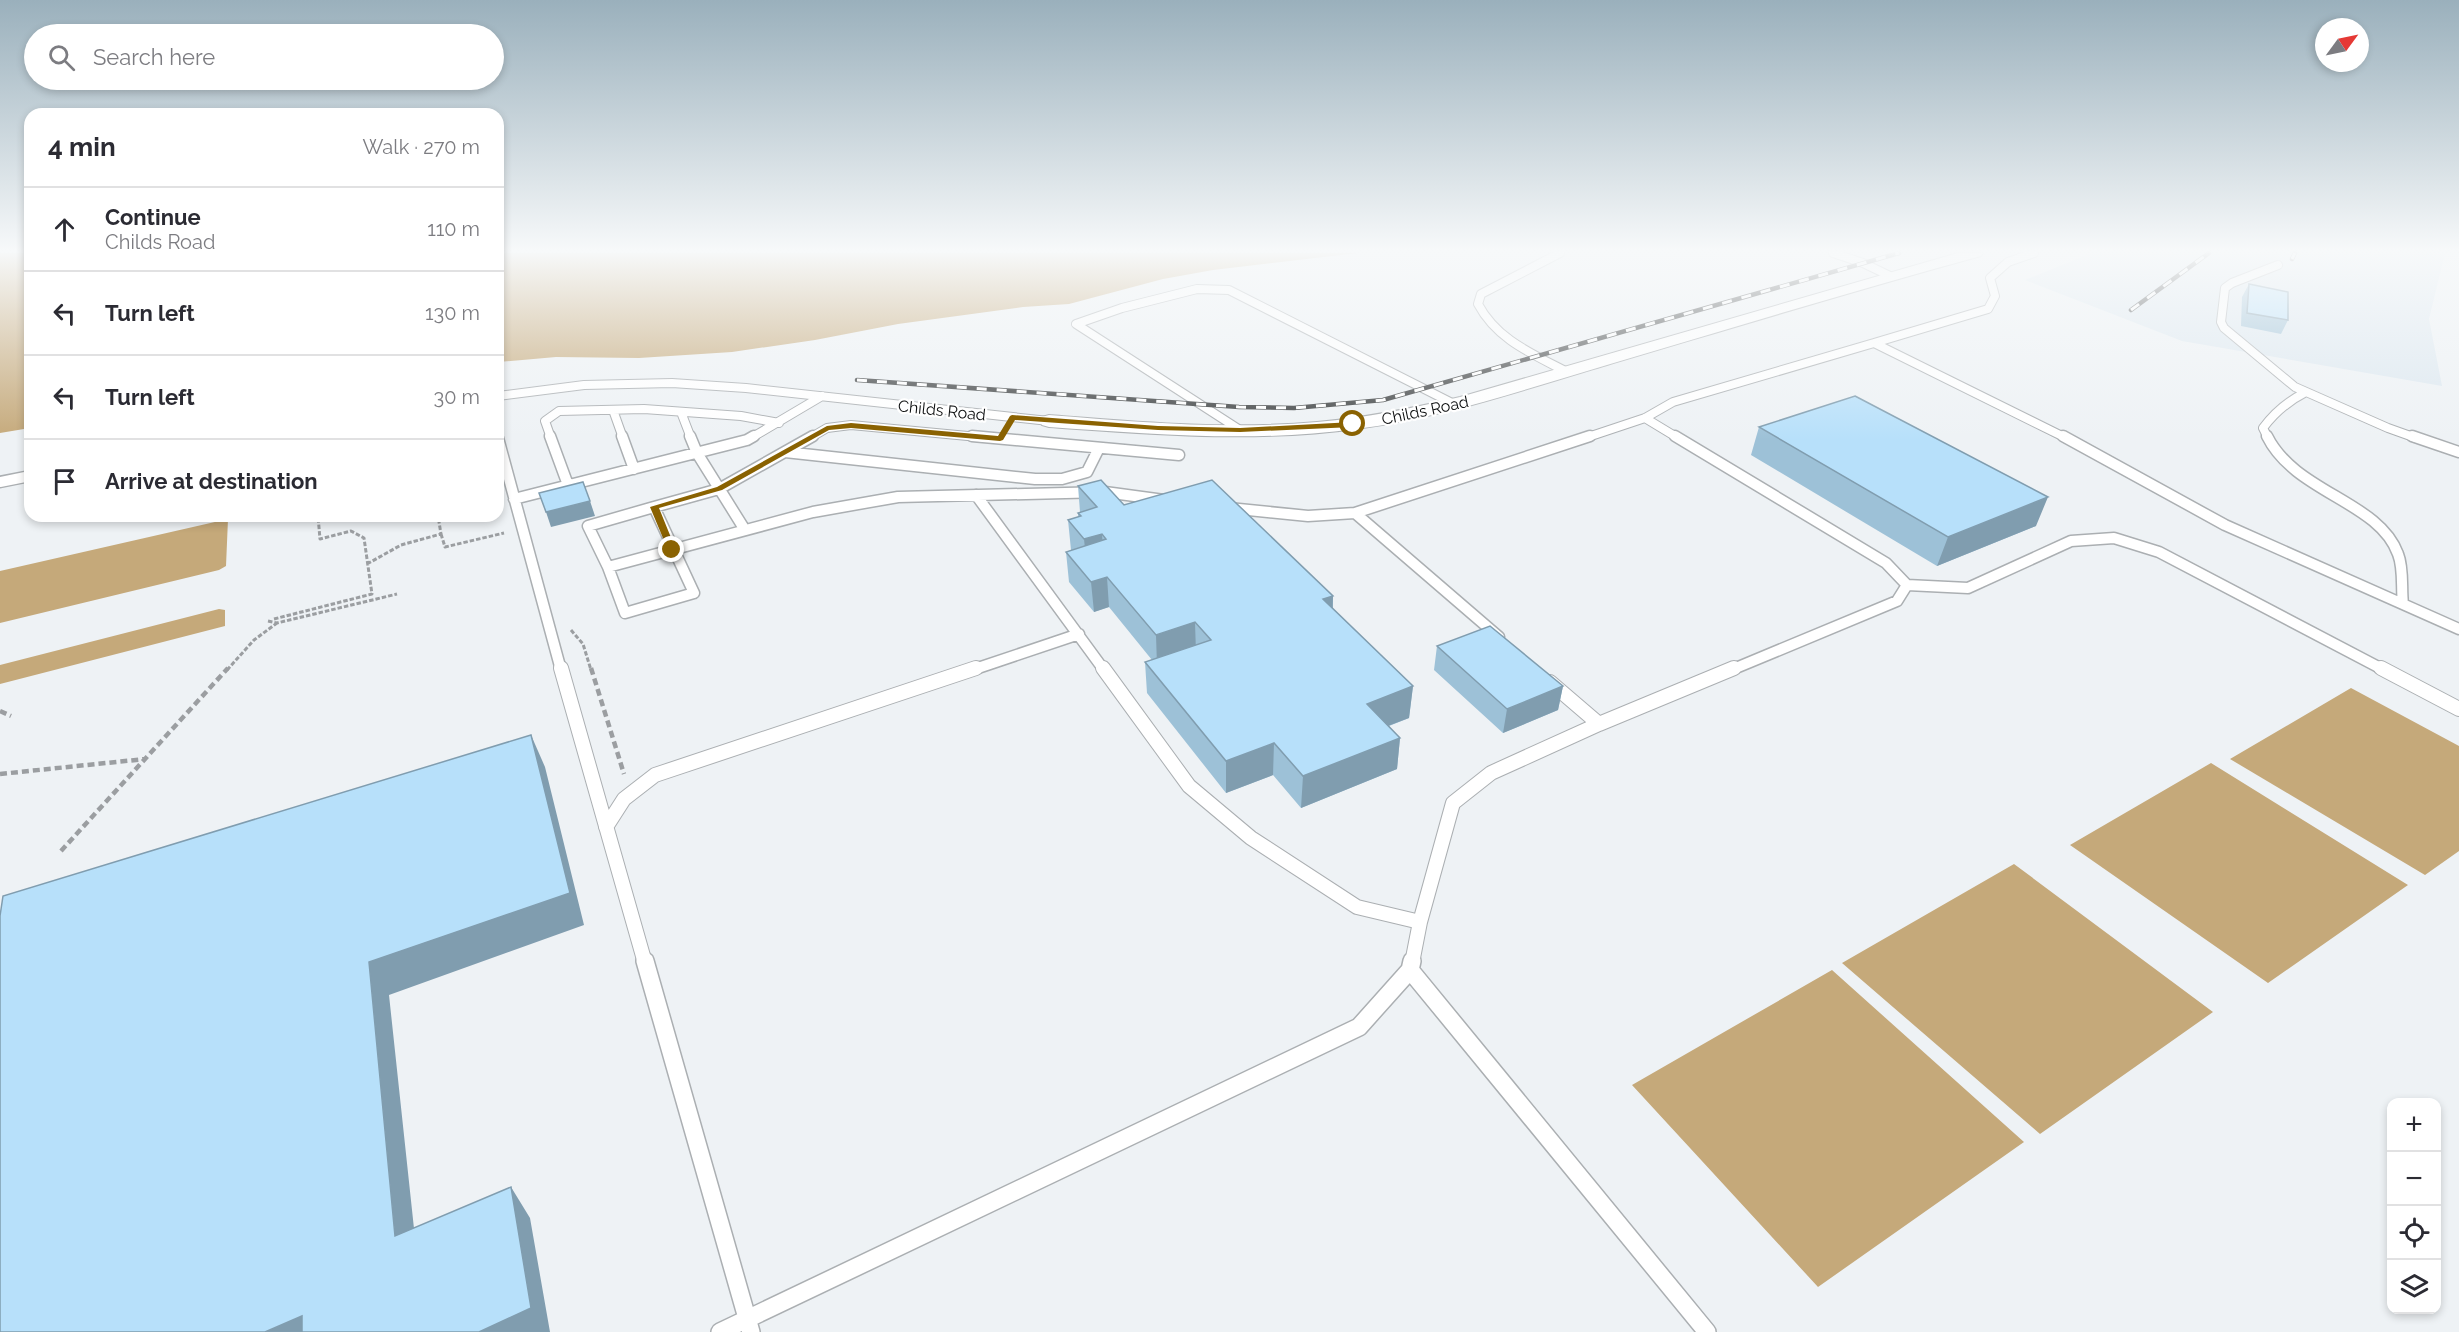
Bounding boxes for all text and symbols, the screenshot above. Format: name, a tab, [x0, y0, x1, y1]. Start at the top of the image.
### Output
north arrow	[2315, 18, 2369, 72]
search box	[24, 24, 504, 90]
icon: search	[45, 41, 78, 74]
text: Search here	[93, 44, 215, 70]
text: 4 min	[48, 132, 116, 162]
text: Walk · 270 m	[362, 135, 480, 159]
text: Continue	[105, 204, 201, 230]
icon: ahead	[48, 213, 81, 246]
text: 110 m	[427, 217, 480, 241]
text: Childs Road	[105, 230, 215, 254]
icon: left	[48, 297, 81, 330]
text: Turn left	[105, 300, 195, 326]
text: 130 m	[425, 301, 480, 325]
icon: left	[48, 381, 81, 414]
text: Turn left	[105, 384, 195, 410]
text: 30 m	[434, 385, 480, 409]
street label: Childs Road	[1380, 392, 1470, 429]
street label: Childs Road	[897, 396, 987, 425]
route start	[1339, 410, 1365, 436]
icon: arrive	[48, 465, 81, 498]
text: Arrive at destination	[105, 468, 318, 494]
route end	[658, 536, 684, 562]
map controls	[2387, 1098, 2441, 1314]
button: +	[2387, 1098, 2441, 1152]
button: −	[2387, 1152, 2441, 1206]
button: locate	[2387, 1206, 2441, 1260]
button: layers	[2387, 1260, 2441, 1314]

